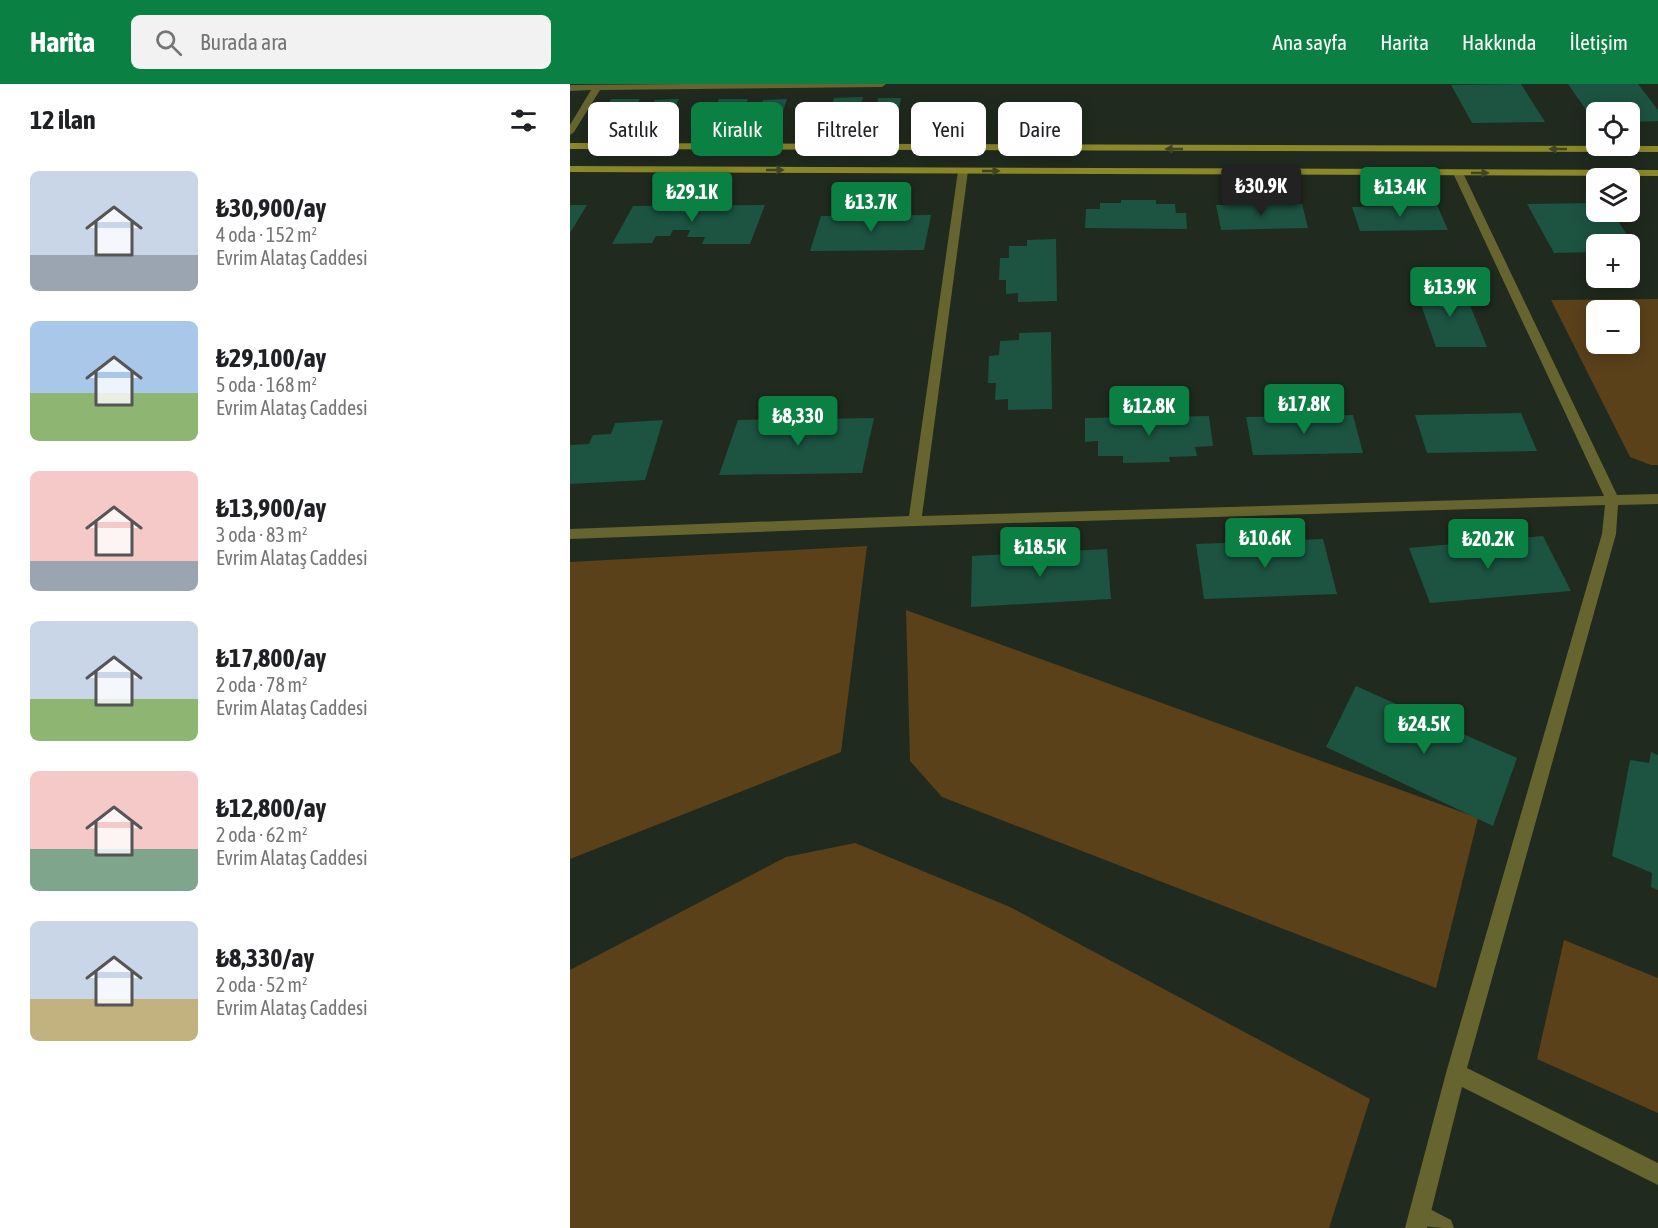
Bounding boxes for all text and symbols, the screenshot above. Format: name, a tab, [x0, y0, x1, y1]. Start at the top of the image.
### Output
search box	[131, 15, 551, 69]
text: Harita	[30, 26, 95, 58]
icon: search	[152, 26, 185, 59]
text: Burada ara	[200, 29, 288, 55]
text: Ana sayfa	[1273, 30, 1347, 54]
text: Harita	[1380, 30, 1429, 54]
text: Hakkında	[1462, 30, 1537, 54]
text: İletişim	[1570, 30, 1628, 54]
chip: Satılık	[588, 102, 679, 156]
chip: Kiralık	[691, 102, 783, 156]
chip: Filtreler	[795, 102, 899, 156]
chip: Yeni	[911, 102, 986, 156]
chip: Daire	[998, 102, 1082, 156]
map controls	[1586, 102, 1640, 354]
button: locate	[1586, 102, 1640, 156]
icon: filters	[507, 104, 540, 137]
text: 12 ilan	[30, 105, 96, 135]
one-way arrow	[1164, 144, 1183, 154]
one-way arrow	[1548, 144, 1567, 154]
one-way arrow	[766, 165, 785, 175]
one-way arrow	[982, 166, 1001, 176]
pin: ₺30.9K	[1212, 166, 1310, 217]
pin: ₺13.4K	[1351, 167, 1449, 218]
one-way arrow	[1471, 168, 1490, 178]
button: layers	[1586, 168, 1640, 222]
pin: ₺29.1K	[643, 172, 741, 223]
text: ₺30.9K	[1235, 174, 1287, 197]
text: ₺13.4K	[1374, 175, 1426, 198]
text: ₺29.1K	[666, 180, 718, 203]
pin: ₺13.7K	[822, 182, 920, 233]
text: ₺13.7K	[845, 190, 897, 213]
text: ₺30,900/ay	[216, 193, 326, 223]
icon: home	[78, 195, 150, 267]
text: 4 oda · 152 m²	[216, 223, 317, 246]
button: +	[1586, 234, 1640, 288]
text: Evrim Alataş Caddesi	[216, 246, 368, 269]
pin: ₺13.9K	[1401, 267, 1499, 318]
text: ₺13.9K	[1424, 275, 1476, 298]
button: −	[1586, 300, 1640, 354]
text: ₺29,100/ay	[216, 343, 326, 373]
icon: home	[78, 345, 150, 417]
text: 5 oda · 168 m²	[216, 373, 317, 396]
pin: ₺17.8K	[1255, 384, 1353, 435]
pin: ₺12.8K	[1100, 386, 1198, 437]
text: ₺17.8K	[1278, 392, 1330, 415]
text: ₺12.8K	[1123, 394, 1175, 417]
text: Evrim Alataş Caddesi	[216, 396, 368, 419]
pin: ₺8,330	[749, 396, 847, 447]
text: ₺8,330	[772, 404, 824, 427]
text: ₺13,900/ay	[216, 493, 326, 523]
icon: home	[78, 495, 150, 567]
pin: ₺10.6K	[1216, 518, 1314, 569]
pin: ₺20.2K	[1439, 519, 1537, 570]
text: 3 oda · 83 m²	[216, 523, 308, 546]
text: ₺10.6K	[1239, 526, 1291, 549]
pin: ₺18.5K	[991, 527, 1089, 578]
text: ₺20.2K	[1462, 527, 1514, 550]
text: ₺18.5K	[1014, 535, 1066, 558]
text: Evrim Alataş Caddesi	[216, 546, 368, 569]
text: ₺17,800/ay	[216, 643, 326, 673]
icon: home	[78, 645, 150, 717]
text: 2 oda · 78 m²	[216, 673, 308, 696]
text: Evrim Alataş Caddesi	[216, 696, 368, 719]
pin: ₺24.5K	[1375, 704, 1473, 755]
text: ₺24.5K	[1398, 712, 1450, 735]
text: ₺12,800/ay	[216, 793, 326, 823]
icon: home	[78, 795, 150, 867]
text: 2 oda · 62 m²	[216, 823, 308, 846]
text: Evrim Alataş Caddesi	[216, 846, 368, 869]
text: ₺8,330/ay	[216, 943, 314, 973]
icon: home	[78, 945, 150, 1017]
text: 2 oda · 52 m²	[216, 973, 308, 996]
text: Evrim Alataş Caddesi	[216, 996, 368, 1019]

